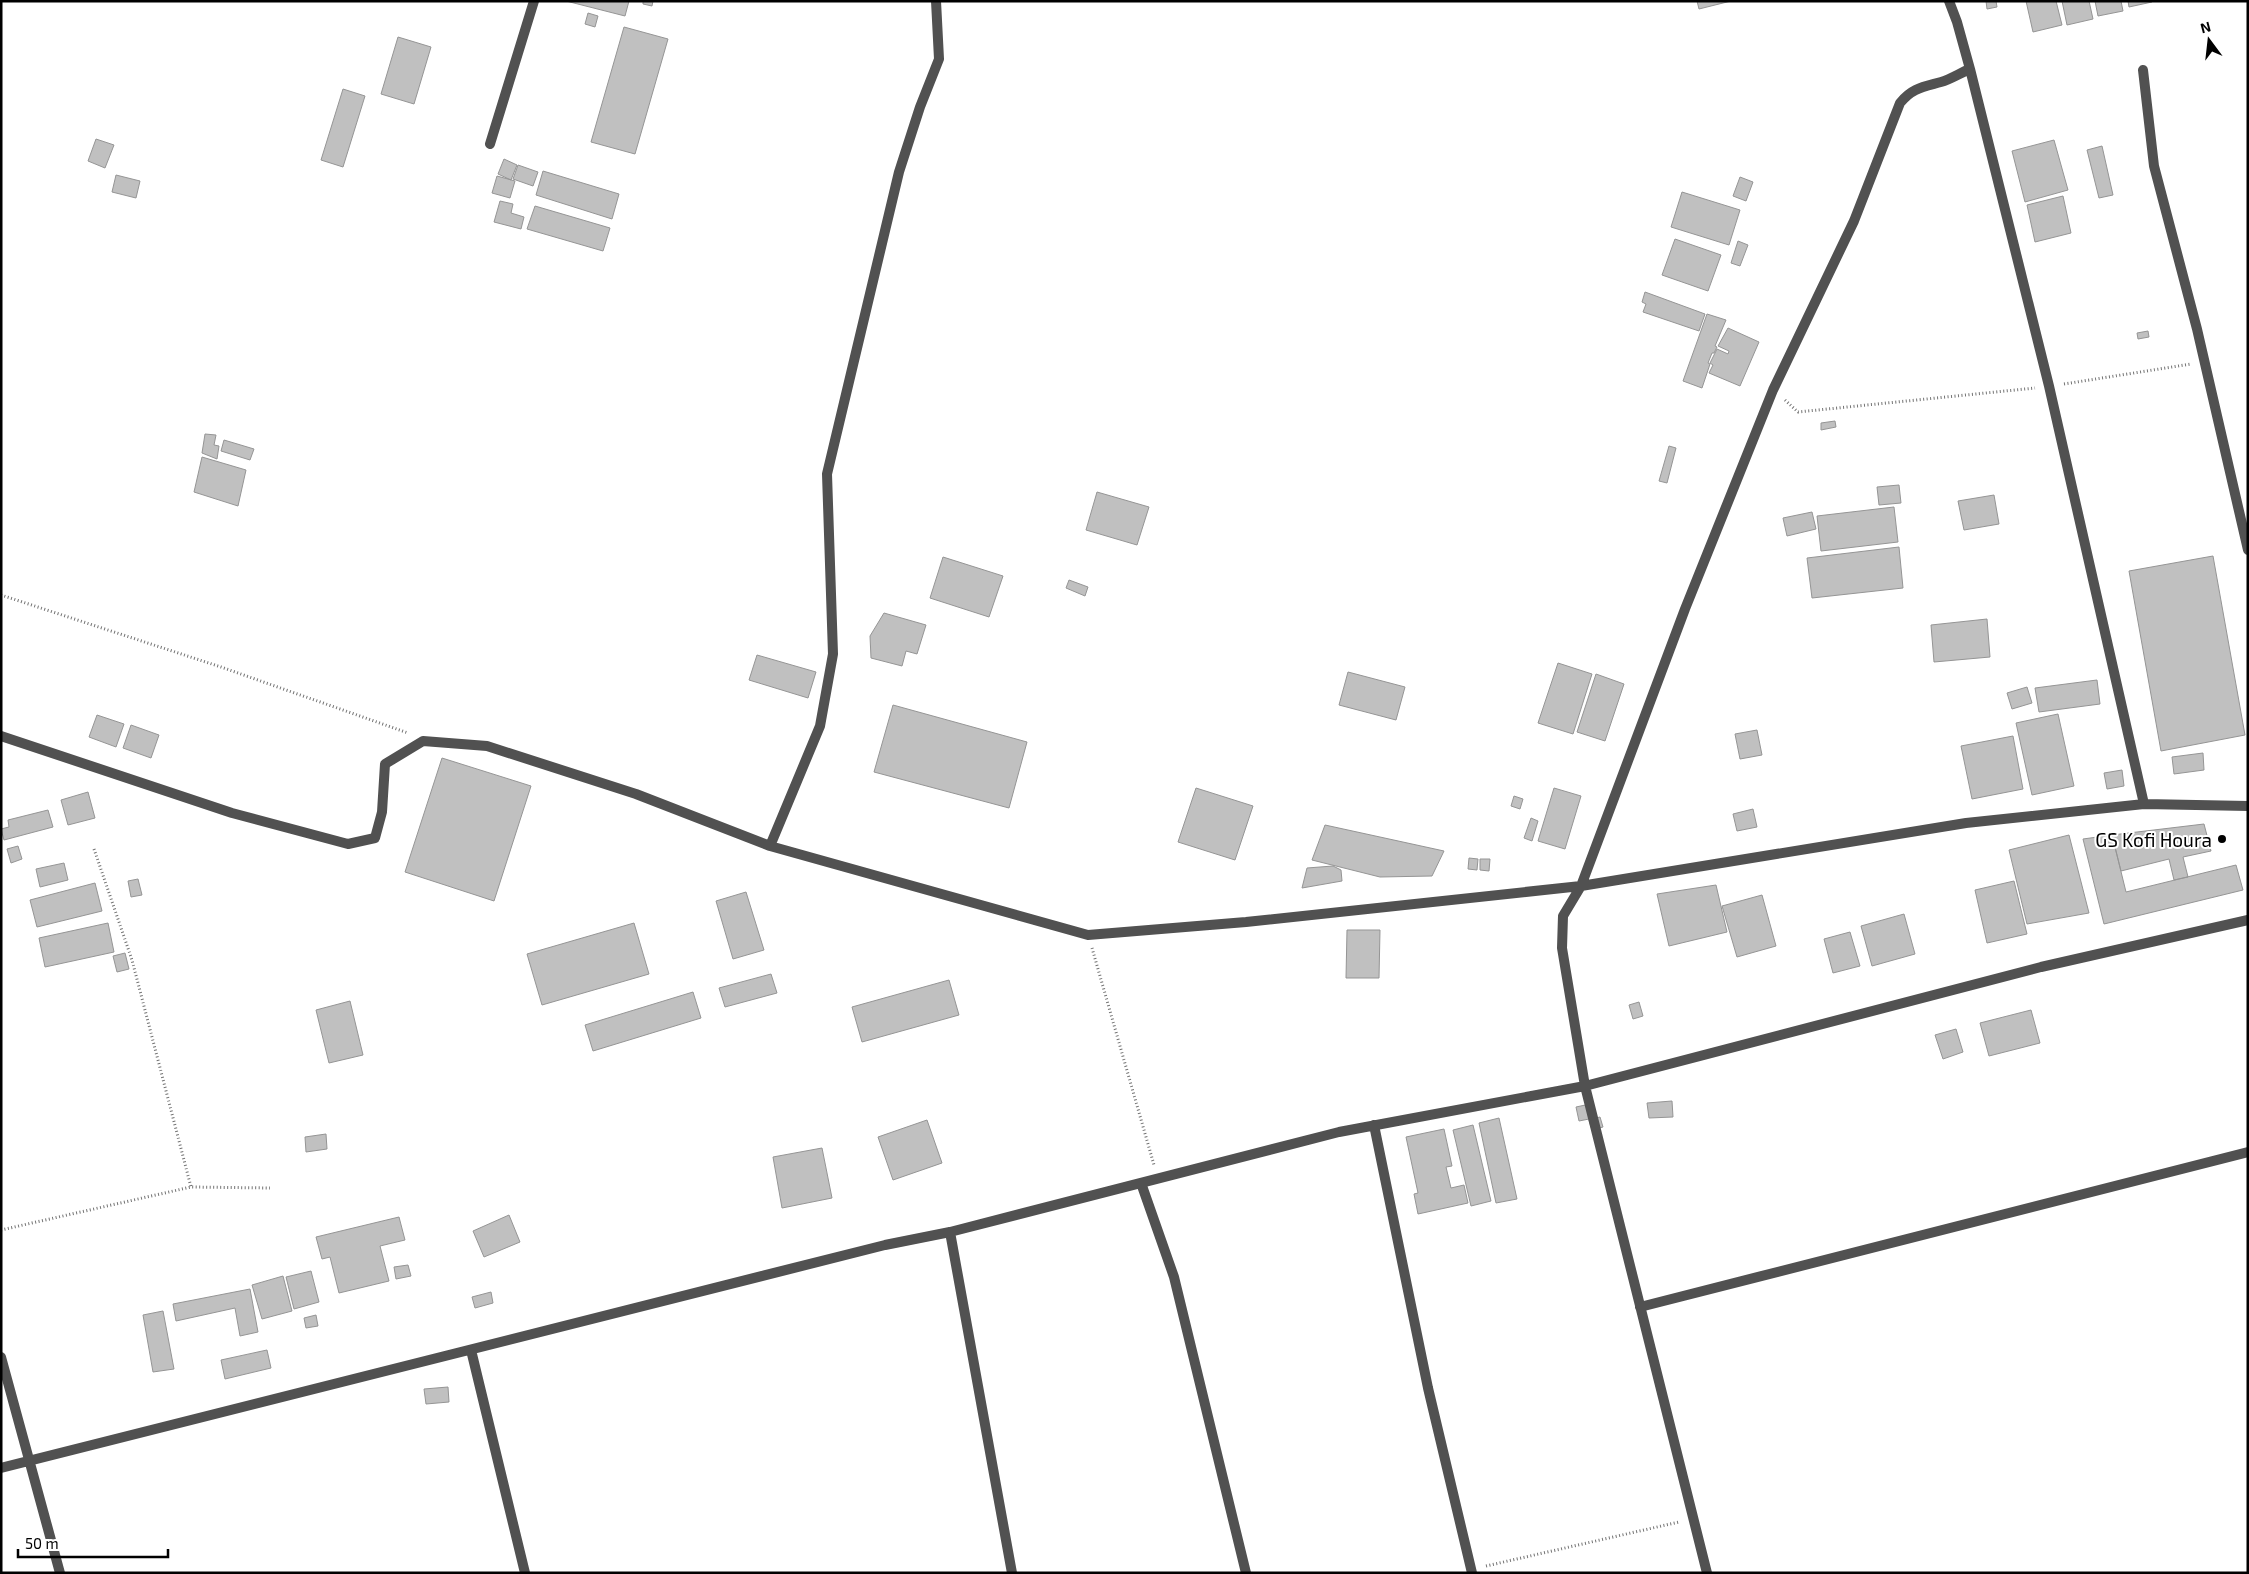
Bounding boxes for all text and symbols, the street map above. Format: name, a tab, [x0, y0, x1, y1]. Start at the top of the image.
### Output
north arrow	[2184, 15, 2234, 65]
text: N	[2198, 17, 2213, 36]
place label: GS Kofi Houra	[2095, 828, 2212, 851]
marker: GS Kofi Houra	[2216, 833, 2228, 845]
scale bar	[18, 1526, 168, 1558]
text: 50 m	[25, 1534, 59, 1552]

